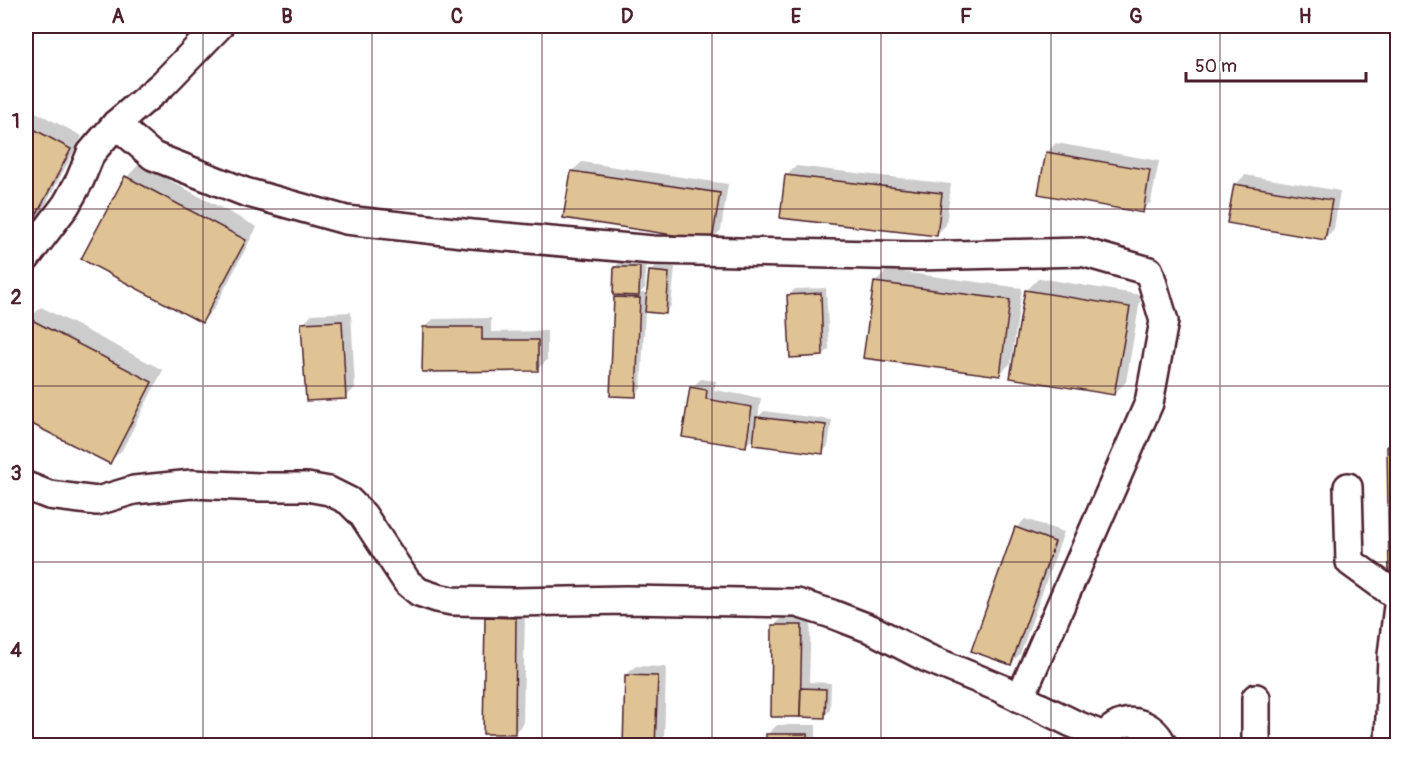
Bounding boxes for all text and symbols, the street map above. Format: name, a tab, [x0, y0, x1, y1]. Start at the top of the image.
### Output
text: A	[112, 4, 125, 29]
text: B	[281, 4, 293, 29]
text: C	[451, 4, 463, 29]
text: D	[621, 4, 634, 29]
text: E	[791, 4, 802, 29]
text: F	[960, 4, 972, 29]
text: G	[1129, 4, 1143, 29]
text: H	[1299, 4, 1312, 29]
scale bar	[1186, 45, 1366, 83]
text: 50 m	[1195, 55, 1237, 78]
text: 1	[12, 109, 20, 134]
text: 2	[10, 285, 22, 310]
text: 3	[10, 461, 22, 486]
text: 4	[10, 638, 22, 663]

